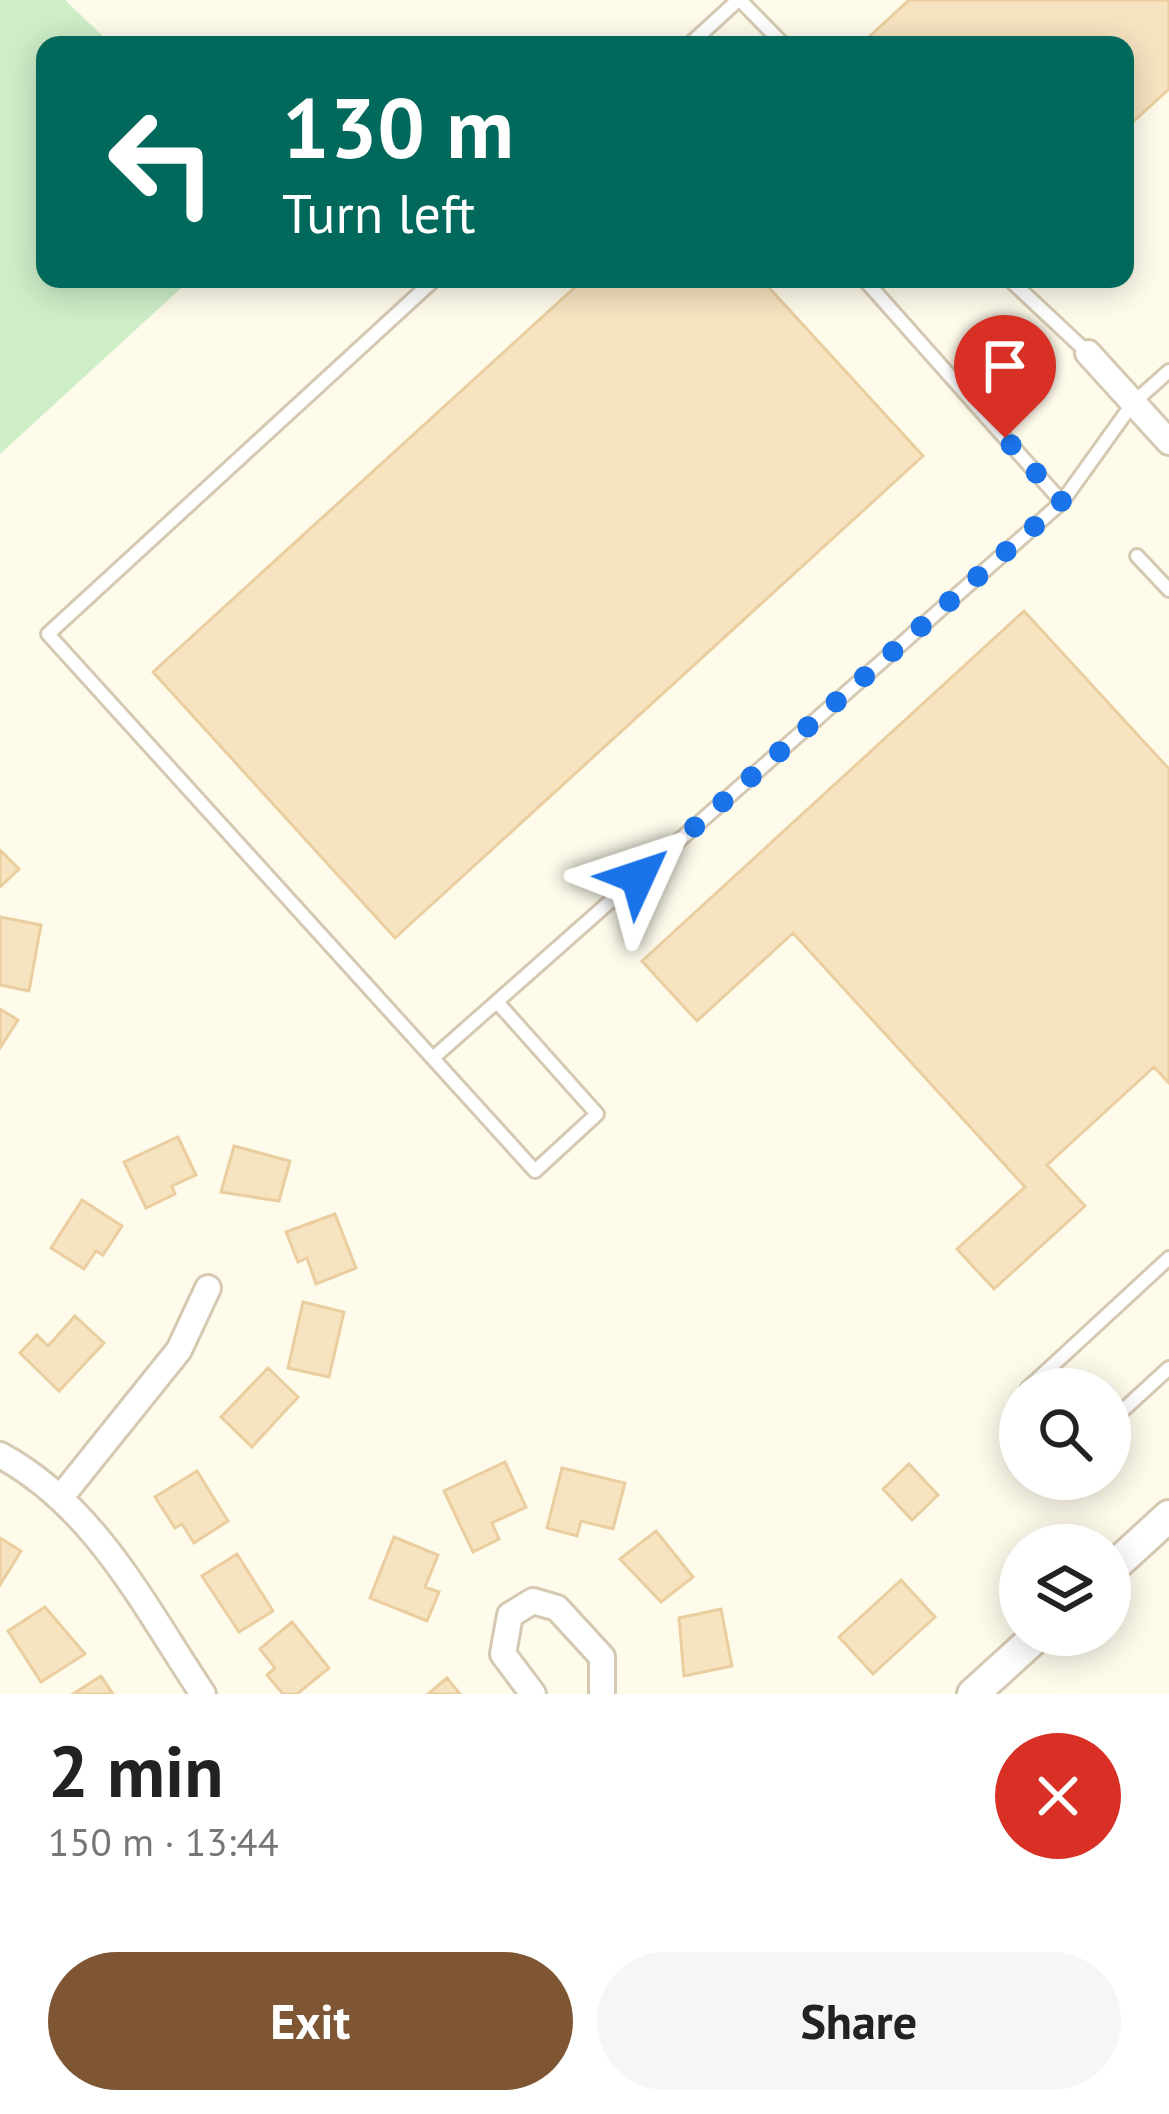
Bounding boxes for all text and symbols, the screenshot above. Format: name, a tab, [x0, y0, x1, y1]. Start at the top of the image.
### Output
text: 130 m	[282, 72, 514, 181]
icon: left	[84, 84, 240, 240]
text: Turn left	[282, 178, 476, 248]
pin	[954, 315, 1056, 438]
icon: arrive	[972, 333, 1038, 399]
position arrow	[575, 814, 701, 940]
map controls	[999, 1368, 1131, 1656]
button: search	[999, 1368, 1131, 1500]
button: layers	[999, 1524, 1131, 1656]
text: 2 min	[48, 1724, 224, 1817]
button: close	[995, 1733, 1121, 1859]
text: 150 m · 13:44	[48, 1816, 279, 1867]
button: Exit	[48, 1952, 573, 2090]
button: Share	[597, 1952, 1121, 2090]

